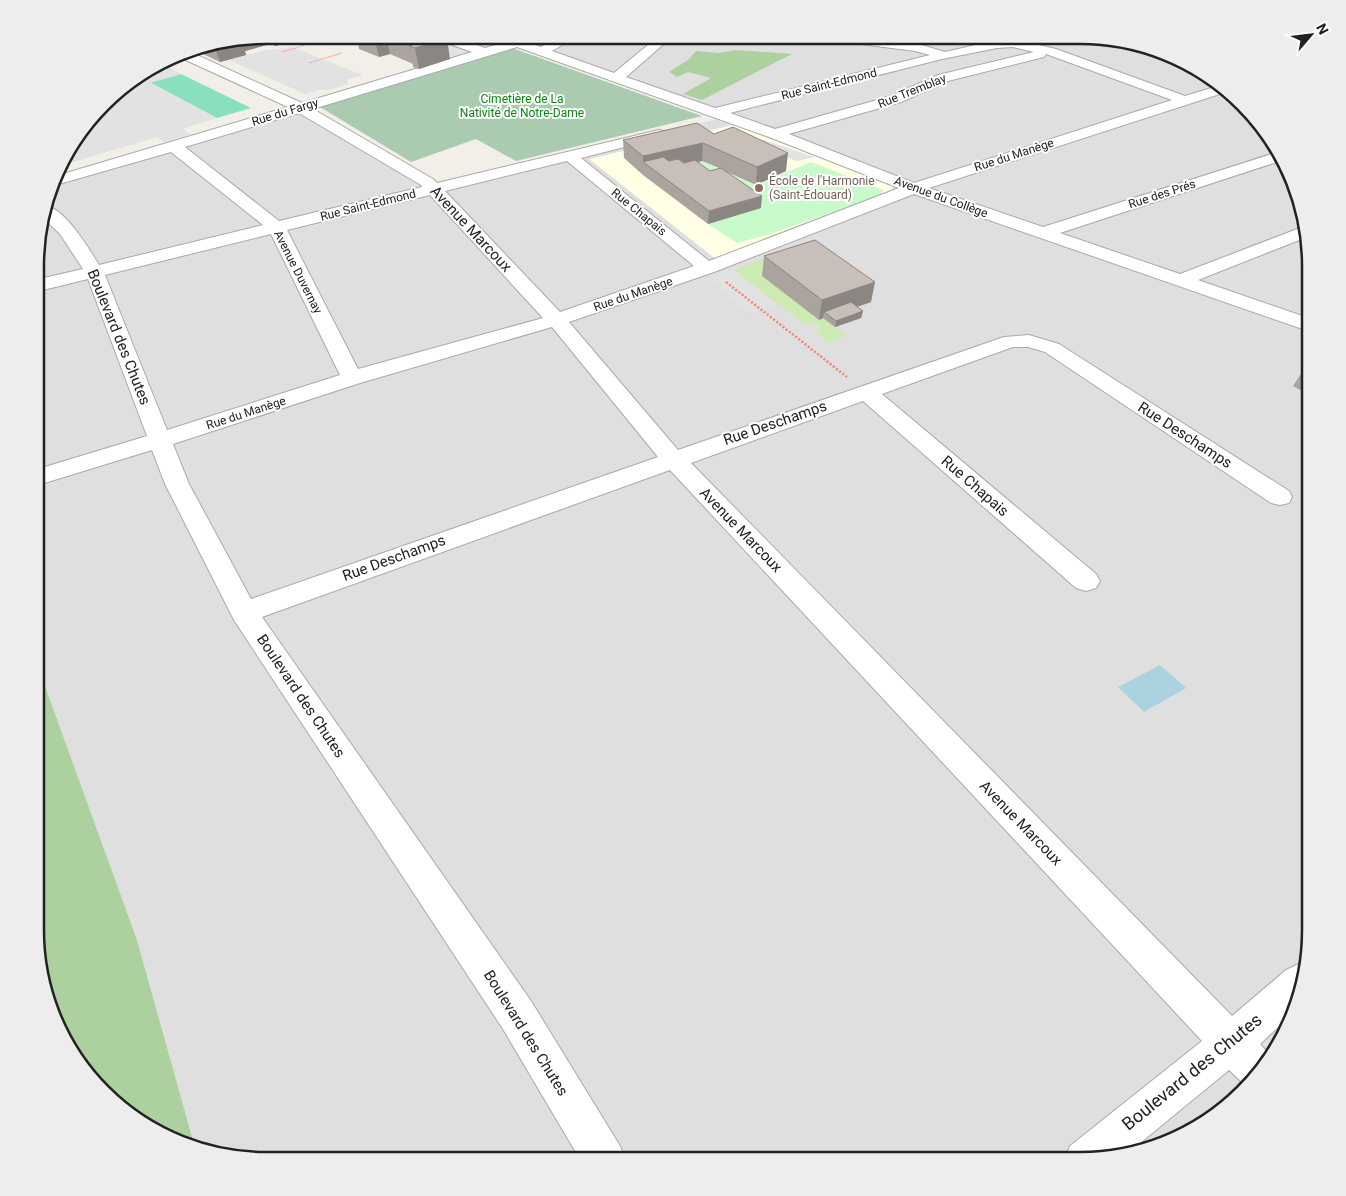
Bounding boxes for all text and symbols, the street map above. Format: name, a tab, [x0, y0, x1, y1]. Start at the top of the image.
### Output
north arrow	[1286, 10, 1336, 60]
text: N	[1313, 21, 1332, 37]
street label: Rue Saint-Edmond	[780, 65, 878, 103]
street label: Rue Tremblay	[876, 71, 949, 111]
park label: Cimetière de La Nativité de Notre-Dame	[460, 92, 584, 120]
street label: Rue du Fargy	[250, 95, 320, 129]
street label: Rue du Manège	[972, 136, 1056, 174]
place label: École de l'Harmonie (Saint-Édouard)	[769, 173, 875, 202]
street label: Avenue du Collège	[892, 174, 990, 220]
street label: Rue des Prés	[1127, 177, 1197, 211]
street label: Avenue Marcoux	[427, 182, 516, 276]
marker: École de l'Harmonie (Saint-Édouard)	[753, 182, 765, 194]
street label: Rue Saint-Edmond	[319, 186, 417, 224]
street label: Rue Chapais	[609, 186, 669, 238]
street label: Avenue Duvernay	[271, 228, 325, 316]
street label: Boulevard des Chutes	[84, 266, 154, 408]
street label: Rue du Manège	[592, 274, 674, 314]
street label: Rue du Manège	[204, 394, 288, 432]
street label: Rue Deschamps	[721, 397, 829, 449]
street label: Rue Deschamps	[1135, 398, 1235, 472]
street label: Rue Chapais	[938, 452, 1012, 520]
street label: Avenue Marcoux	[696, 484, 786, 577]
street label: Rue Deschamps	[340, 531, 448, 585]
street label: Boulevard des Chutes	[253, 631, 349, 761]
street label: Avenue Marcoux	[976, 777, 1066, 870]
street label: Boulevard des Chutes	[480, 967, 572, 1099]
street label: Boulevard des Chutes	[1118, 1009, 1266, 1134]

